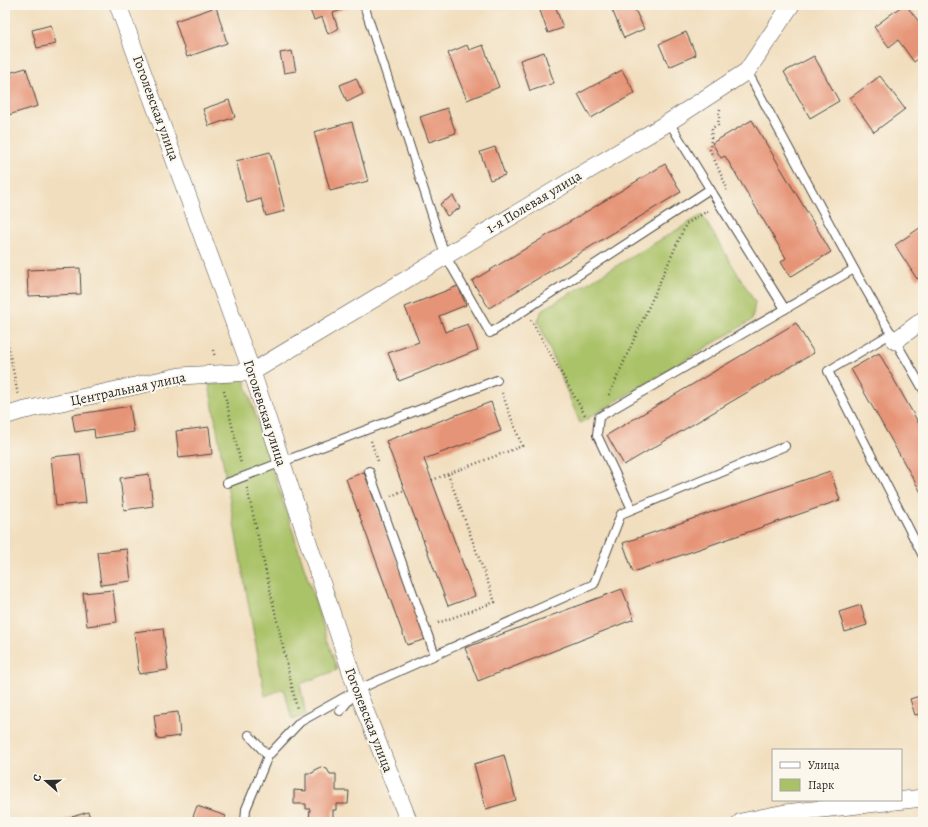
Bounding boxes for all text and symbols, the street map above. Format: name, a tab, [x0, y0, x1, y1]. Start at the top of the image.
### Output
street label: Гоголевская улица	[128, 53, 184, 164]
street label: 1-я Полевая улица	[483, 166, 586, 238]
street label: Гоголевская улица	[239, 357, 291, 469]
street label: Центральная улица	[69, 367, 188, 411]
street label: Гоголевская улица	[340, 665, 398, 776]
legend	[772, 749, 902, 801]
text: Улица	[808, 757, 840, 773]
north arrow	[26, 761, 66, 801]
text: С	[29, 772, 45, 784]
text: Парк	[808, 777, 834, 793]

